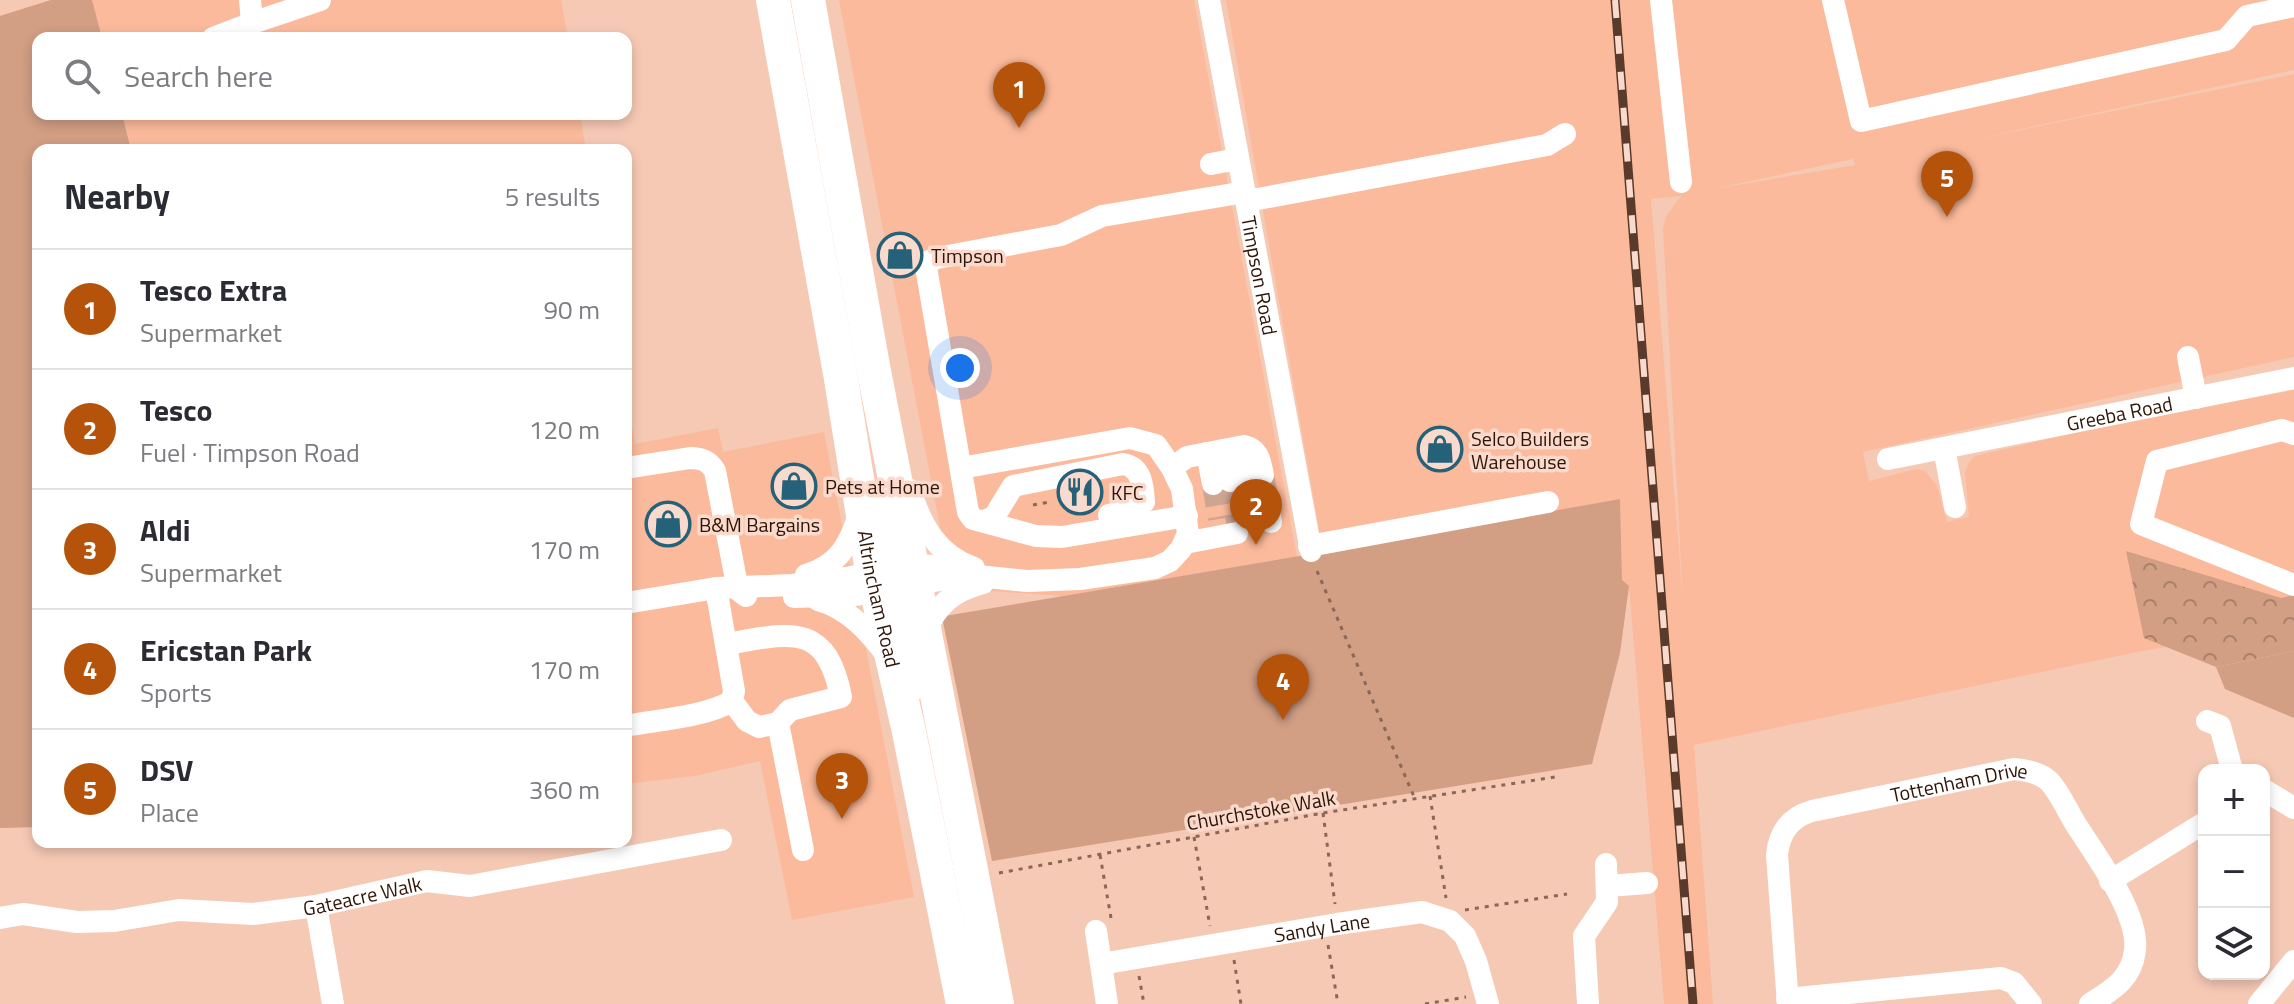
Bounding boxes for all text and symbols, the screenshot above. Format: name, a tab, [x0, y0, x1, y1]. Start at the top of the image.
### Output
search box	[32, 32, 632, 120]
text: Search here	[124, 53, 273, 99]
icon: search	[60, 54, 104, 98]
pin: 1	[993, 62, 1045, 128]
pin: 5	[1921, 151, 1973, 217]
text: Nearby	[64, 170, 170, 222]
text: 5 results	[505, 177, 600, 216]
street label: Timpson Road	[1234, 213, 1286, 337]
shop icon: Timpson	[876, 231, 924, 279]
place label: Timpson	[931, 240, 1004, 271]
text: Tesco Extra	[140, 267, 287, 313]
text: 1	[83, 290, 97, 329]
text: 90 m	[543, 290, 600, 329]
text: Supermarket	[140, 313, 282, 352]
your location	[940, 348, 980, 388]
text: Tesco	[140, 387, 212, 433]
street label: Greeba Road	[2064, 387, 2175, 439]
text: 2	[83, 410, 97, 449]
text: 120 m	[529, 410, 600, 449]
place label: Selco Builders Warehouse	[1471, 423, 1589, 477]
shop icon: Selco Builders Warehouse	[1416, 425, 1464, 473]
text: Fuel · Timpson Road	[140, 433, 360, 472]
shop icon: Pets at Home	[770, 462, 818, 510]
restaurant icon: KFC	[1056, 468, 1104, 516]
place label: Pets at Home	[825, 471, 940, 502]
place label: KFC	[1111, 477, 1144, 508]
pin: 2	[1230, 479, 1282, 545]
shop icon: B&M Bargains	[644, 500, 692, 548]
text: Aldi	[140, 507, 190, 553]
place label: B&M Bargains	[699, 509, 820, 540]
street label: Altrincham Road	[850, 528, 909, 670]
text: 3	[83, 530, 97, 569]
text: 170 m	[529, 530, 600, 569]
text: Supermarket	[140, 553, 282, 592]
text: Ericstan Park	[140, 627, 312, 673]
text: 4	[83, 650, 97, 689]
text: 170 m	[529, 650, 600, 689]
pin: 4	[1257, 654, 1309, 720]
text: Sports	[140, 673, 212, 712]
text: DSV	[140, 747, 193, 793]
pin: 3	[816, 753, 868, 819]
street label: Tottenham Drive	[1888, 753, 2030, 810]
map controls	[2198, 764, 2270, 980]
button: +	[2198, 764, 2270, 836]
text: 5	[83, 770, 97, 809]
text: 360 m	[529, 770, 600, 809]
street label: Churchstoke Walk	[1184, 782, 1338, 838]
text: Place	[140, 793, 199, 832]
button: −	[2198, 836, 2270, 908]
street label: Gateacre Walk	[301, 867, 425, 923]
street label: Sandy Lane	[1272, 904, 1372, 950]
button: layers	[2198, 908, 2270, 980]

